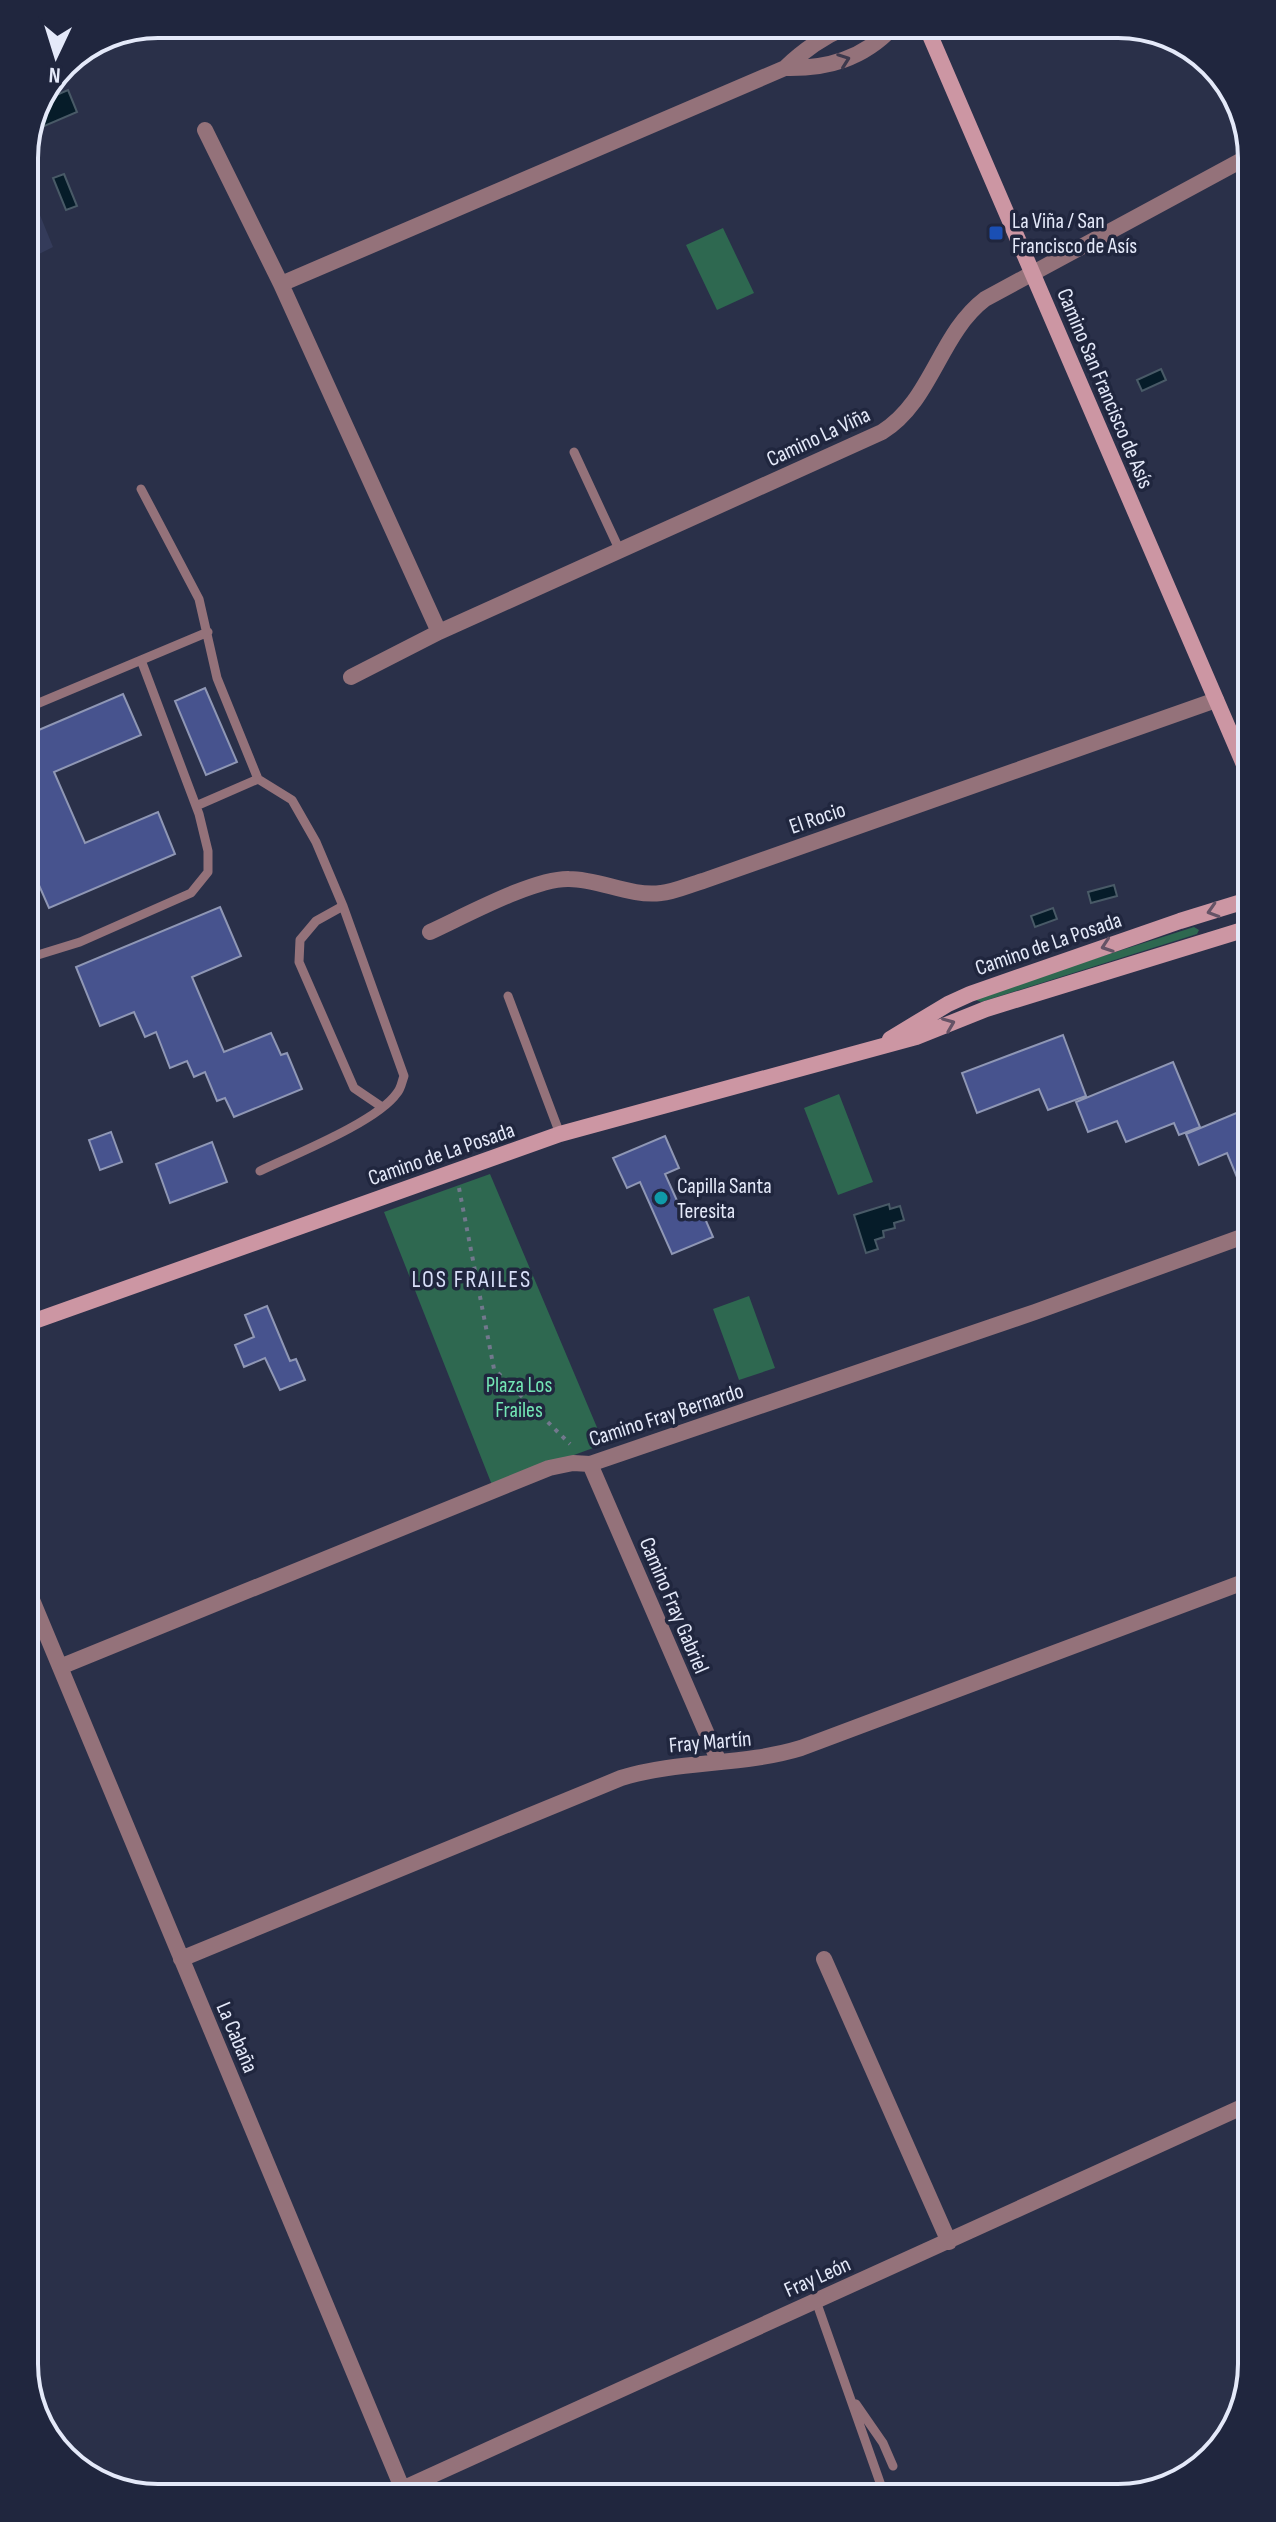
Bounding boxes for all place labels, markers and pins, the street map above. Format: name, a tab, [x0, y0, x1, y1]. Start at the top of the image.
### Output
place label: La Viña / San Francisco de Asís	[1012, 208, 1137, 260]
marker: La Viña / San Francisco de Asís	[987, 224, 1005, 242]
place label: Capilla Santa Teresita	[677, 1173, 772, 1225]
marker: Capilla Santa Teresita	[652, 1189, 670, 1207]

